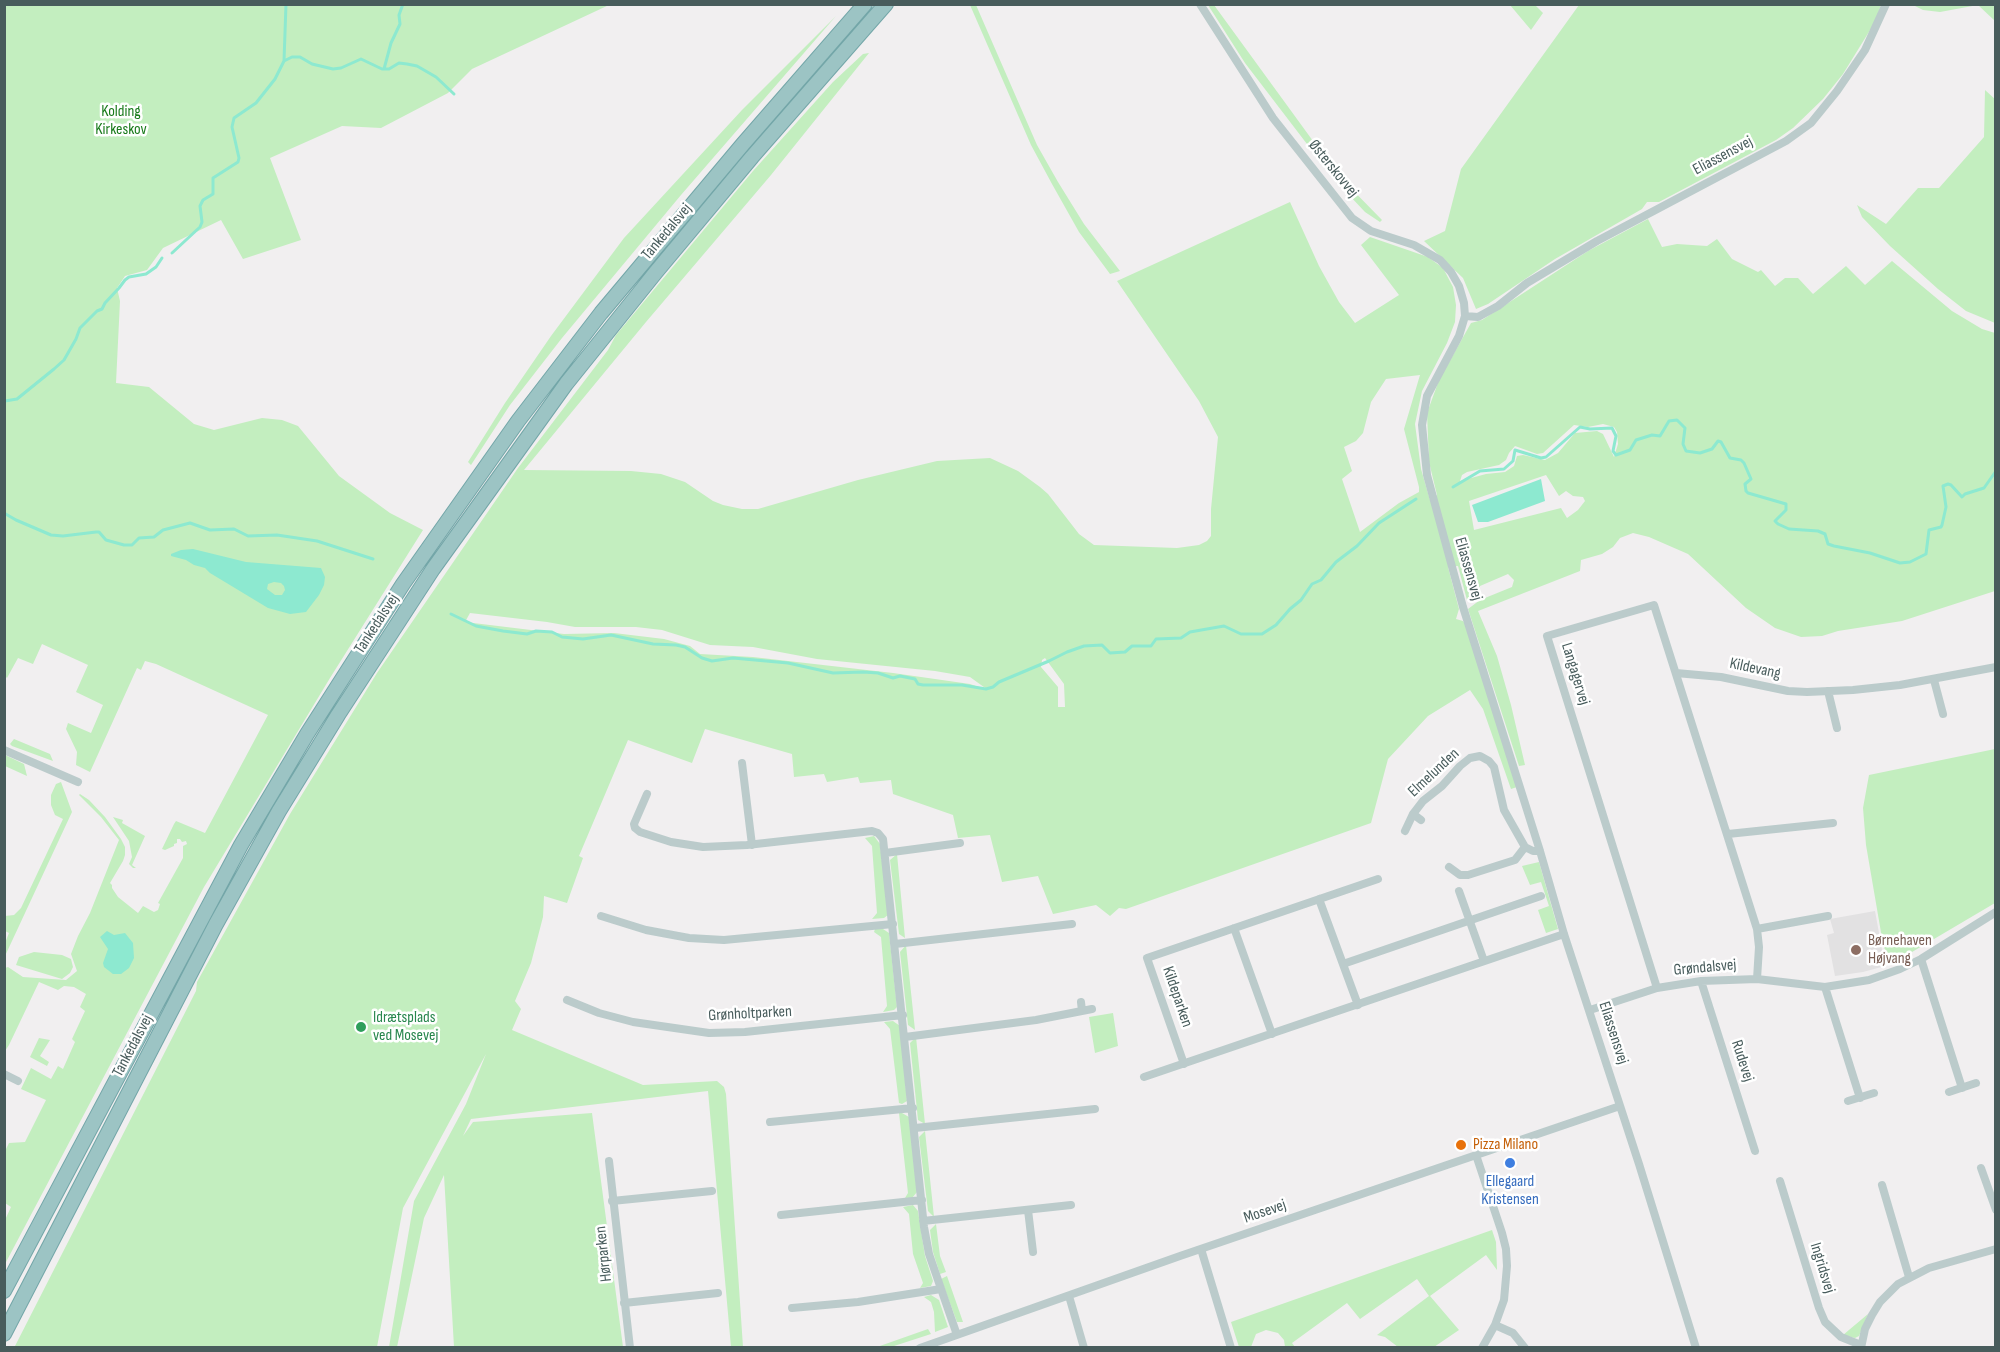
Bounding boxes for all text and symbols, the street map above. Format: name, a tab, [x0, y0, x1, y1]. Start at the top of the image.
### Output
park label: Kolding Kirkeskov	[95, 102, 147, 140]
street label: Eliassensvej	[1690, 132, 1756, 180]
street label: Østerskovvej	[1304, 136, 1362, 202]
street label: Tankedalsvej	[638, 200, 696, 264]
street label: Eliassensvej	[1450, 535, 1486, 603]
street label: Tankedalsvej	[351, 590, 403, 658]
street label: Langagervej	[1556, 641, 1594, 707]
street label: Kildevang	[1728, 654, 1782, 684]
street label: Elmelunden	[1405, 745, 1463, 801]
place label: Børnehaven Højvang	[1868, 931, 1932, 969]
marker: Børnehaven Højvang	[1849, 943, 1863, 957]
street label: Grøndalsvej	[1673, 956, 1737, 980]
street label: Kildeparken	[1158, 964, 1196, 1030]
street label: Eliassensvej	[1594, 999, 1632, 1067]
street label: Grønholtparken	[708, 1002, 792, 1026]
place label: Idrætsplads ved Mosevej	[373, 1008, 438, 1046]
street label: Tankedalsvej	[109, 1012, 157, 1080]
marker: Idrætsplads ved Mosevej	[354, 1020, 368, 1034]
street label: Rudevej	[1726, 1038, 1758, 1084]
place label: Pizza Milano	[1473, 1135, 1538, 1155]
marker: Pizza Milano	[1454, 1138, 1468, 1152]
marker: Ellegaard Kristensen	[1503, 1156, 1517, 1170]
place label: Ellegaard Kristensen	[1481, 1172, 1539, 1210]
street label: Mosevej	[1241, 1196, 1289, 1228]
street label: Hørparken	[592, 1225, 616, 1283]
street label: Ingridsvej	[1805, 1240, 1839, 1296]

